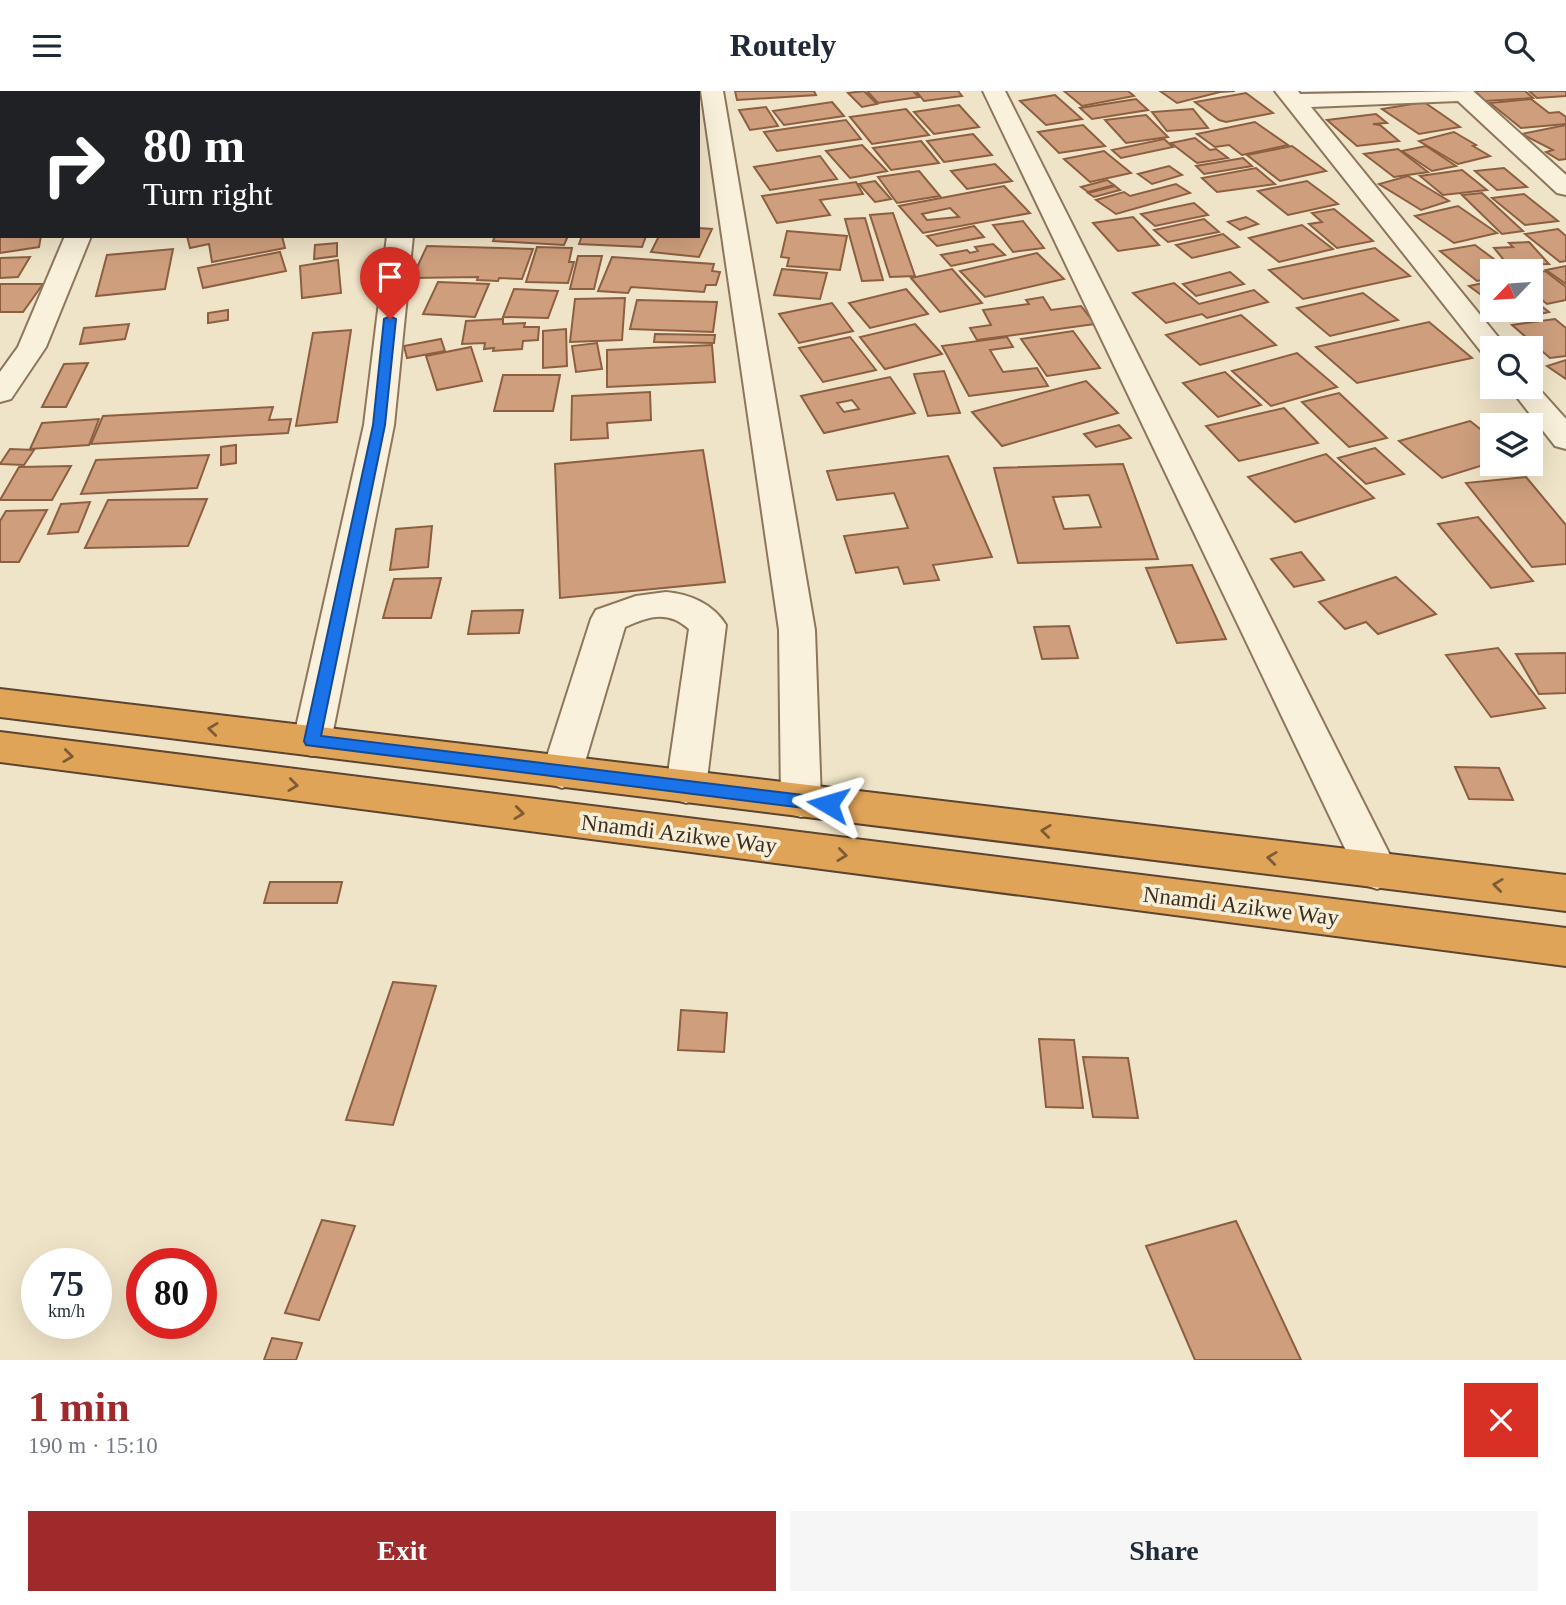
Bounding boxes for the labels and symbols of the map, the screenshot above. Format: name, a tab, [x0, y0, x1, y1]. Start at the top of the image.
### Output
pin	[360, 247, 420, 319]
north arrow	[1480, 259, 1544, 322]
one-way arrow	[207, 721, 219, 736]
one-way arrow	[62, 748, 74, 763]
position arrow	[791, 767, 865, 841]
one-way arrow	[288, 777, 299, 792]
one-way arrow	[513, 806, 525, 821]
street label: Nnamdi Azikwe Way	[580, 810, 779, 858]
one-way arrow	[1041, 823, 1052, 838]
one-way arrow	[836, 847, 848, 862]
one-way arrow	[1266, 851, 1278, 866]
one-way arrow	[1492, 878, 1504, 893]
street label: Nnamdi Azikwe Way	[1142, 882, 1341, 930]
speed limit sign: 80	[126, 1248, 217, 1339]

